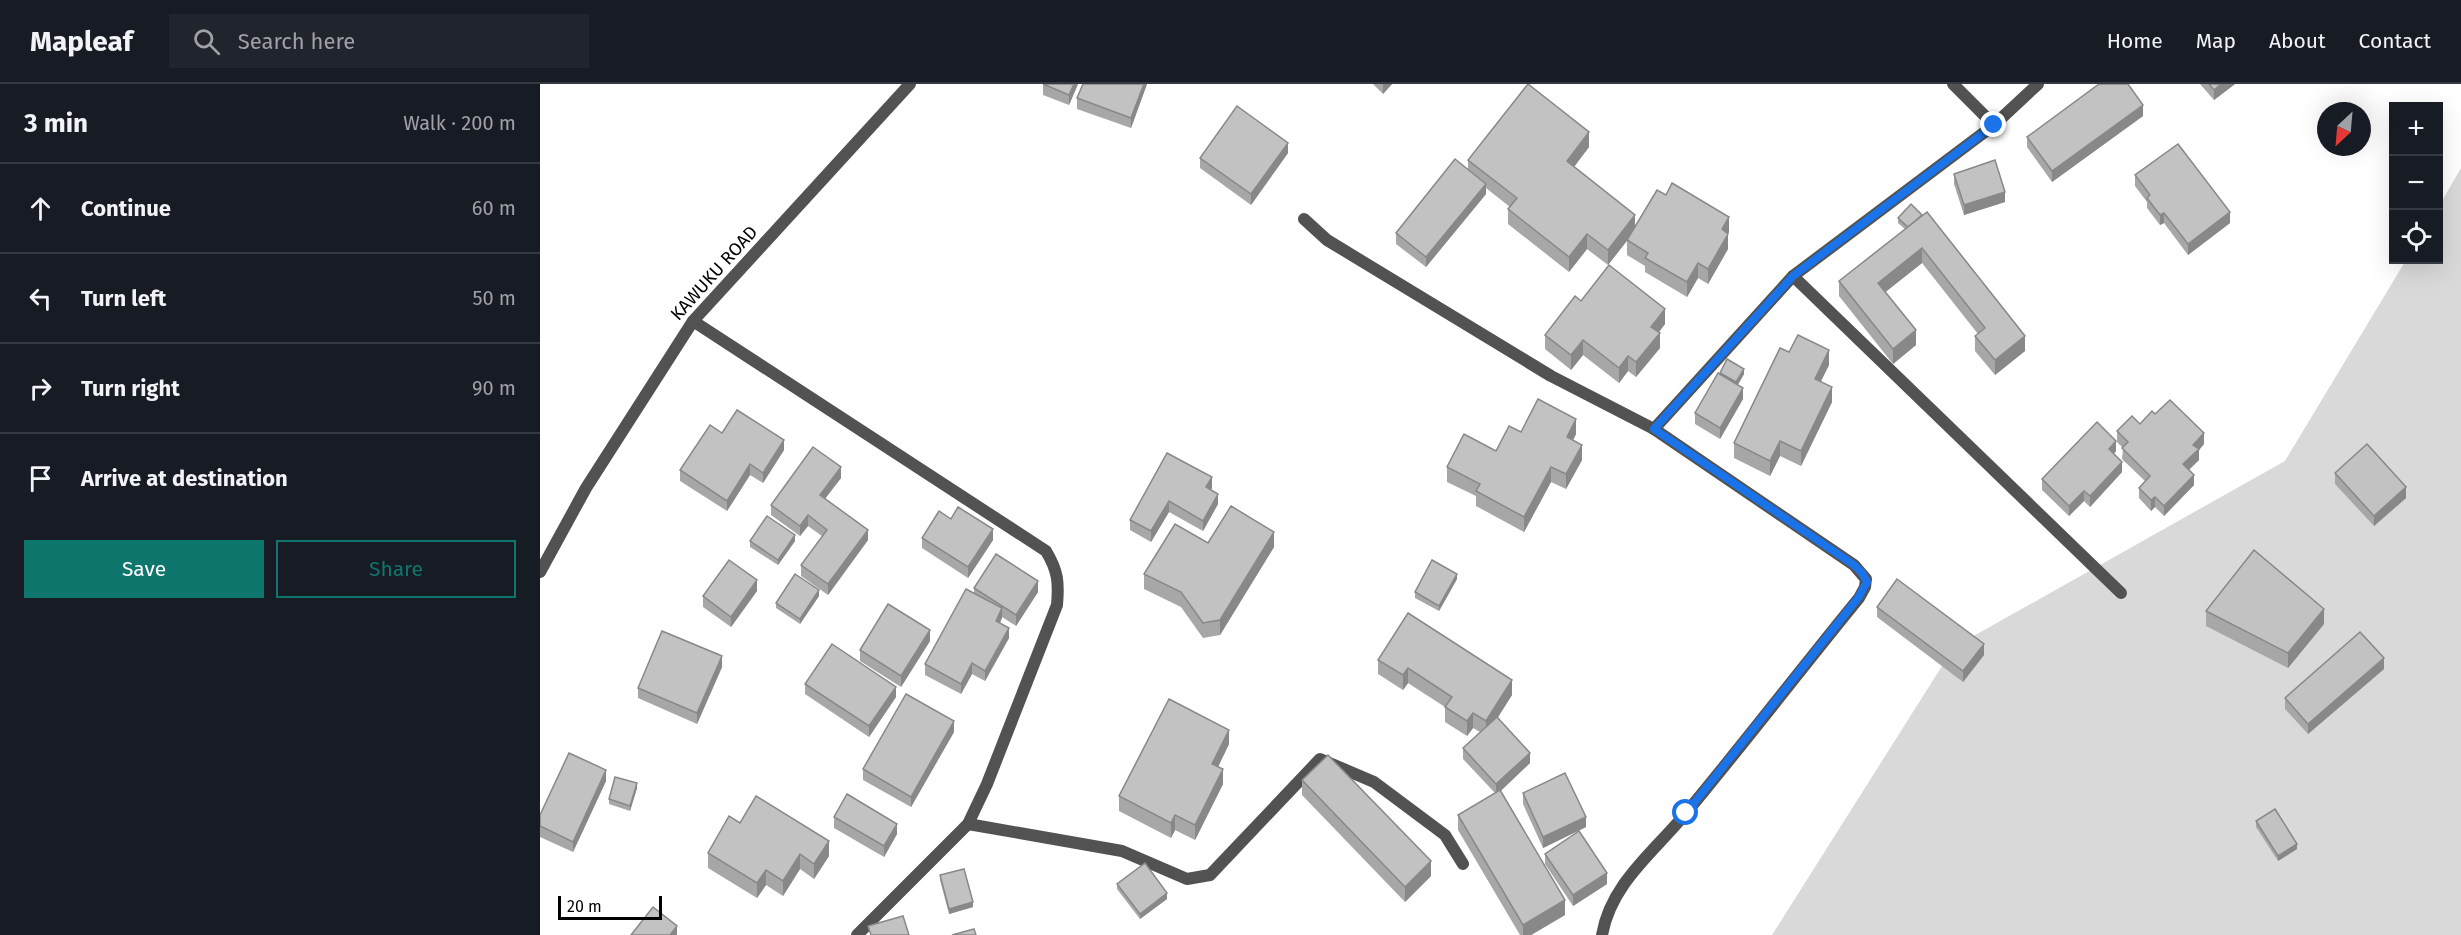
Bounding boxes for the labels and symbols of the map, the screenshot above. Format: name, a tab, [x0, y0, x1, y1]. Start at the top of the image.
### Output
north arrow	[2317, 102, 2371, 156]
route end	[1980, 111, 2006, 137]
street label: KAWUKU ROAD	[666, 221, 762, 325]
route start	[1672, 799, 1698, 825]
scale bar	[558, 893, 662, 920]

